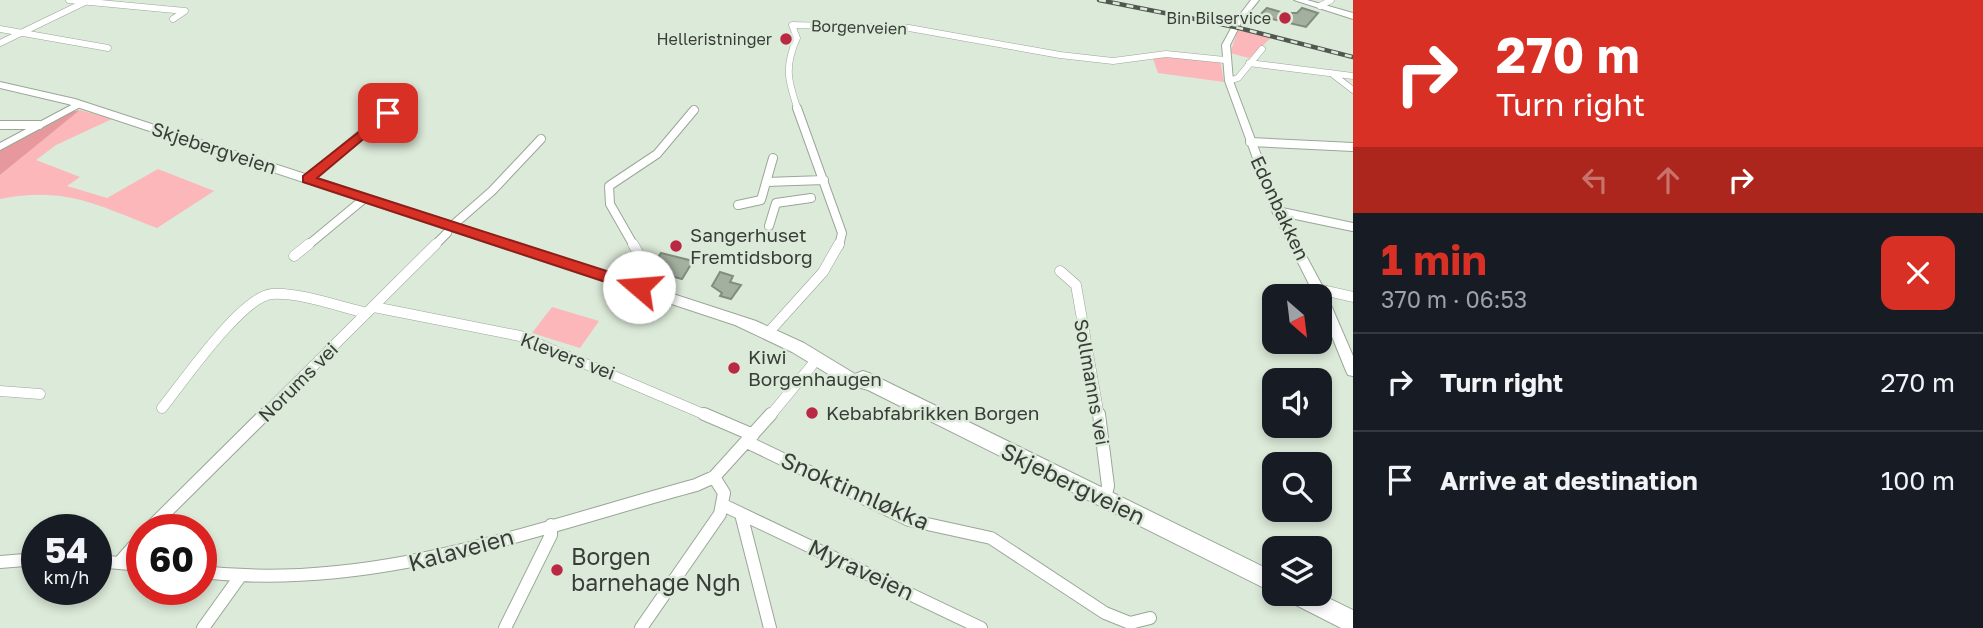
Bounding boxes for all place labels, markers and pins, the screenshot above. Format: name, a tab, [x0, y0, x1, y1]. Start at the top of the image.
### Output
place label: Bin Bilservice	[1166, 8, 1271, 28]
marker: Bin Bilservice	[1277, 10, 1293, 26]
place label: Helleristninger	[656, 29, 772, 49]
marker: Helleristninger	[778, 31, 794, 47]
pin	[358, 83, 418, 143]
place label: Sangerhuset Fremtidsborg	[690, 223, 813, 268]
marker: Sangerhuset Fremtidsborg	[668, 238, 684, 254]
place label: Kiwi Borgenhaugen	[748, 345, 882, 390]
marker: Kiwi Borgenhaugen	[726, 360, 742, 376]
place label: Kebabfabrikken Borgen	[826, 401, 1039, 424]
marker: Kebabfabrikken Borgen	[804, 405, 820, 421]
place label: Borgen barnehage Ngh	[571, 542, 741, 596]
marker: Borgen barnehage Ngh	[549, 562, 565, 578]

